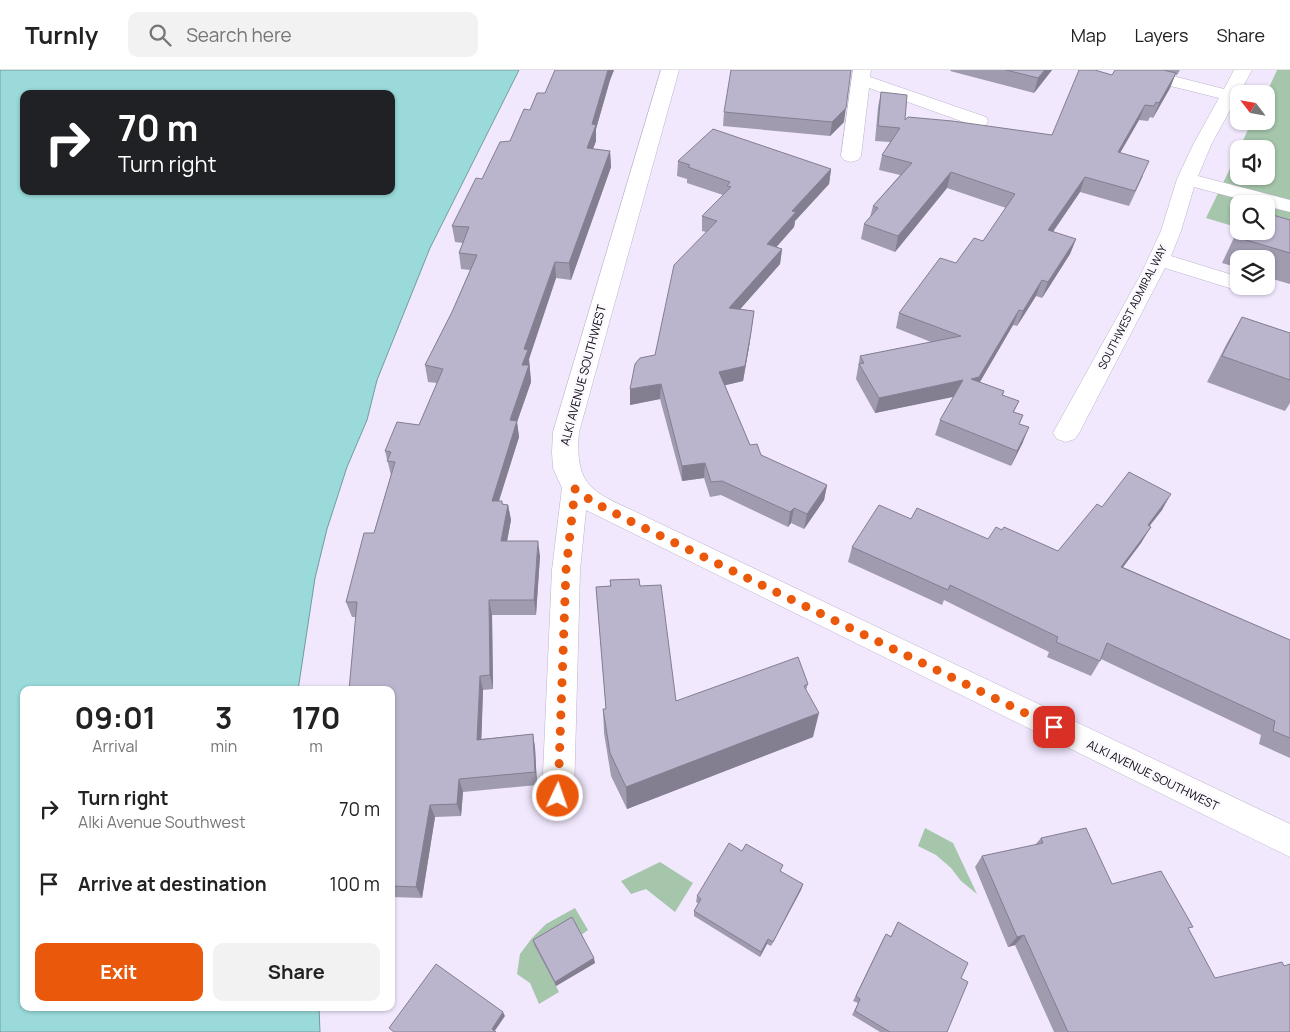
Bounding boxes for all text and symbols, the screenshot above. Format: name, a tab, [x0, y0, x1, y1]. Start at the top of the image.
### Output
search box	[128, 12, 478, 57]
text: Turnly	[25, 18, 98, 51]
icon: search	[146, 21, 174, 49]
text: Search here	[186, 22, 292, 48]
text: Map	[1071, 23, 1106, 47]
text: Layers	[1134, 23, 1188, 47]
text: Share	[1216, 23, 1265, 47]
north arrow	[1230, 85, 1275, 130]
map controls	[1230, 85, 1275, 295]
text: 70 m	[118, 104, 198, 152]
icon: right	[35, 110, 100, 175]
button: sound	[1230, 140, 1275, 185]
text: Turn right	[118, 149, 216, 179]
button: search	[1230, 195, 1275, 240]
street label: SOUTHWEST ADMIRAL WAY	[1094, 242, 1170, 372]
button: layers	[1230, 250, 1275, 295]
street label: ALKI AVENUE SOUTHWEST	[556, 302, 610, 447]
text: 09:01	[74, 697, 156, 738]
text: 3	[215, 697, 233, 738]
text: 170	[292, 697, 341, 738]
pin	[1033, 706, 1075, 748]
icon: arrive	[1040, 713, 1068, 741]
text: Arrival	[92, 735, 138, 757]
text: min	[210, 735, 237, 757]
text: m	[309, 735, 323, 757]
street label: ALKI AVENUE SOUTHWEST	[1084, 736, 1223, 815]
position arrow	[531, 769, 583, 821]
text: Turn right	[78, 785, 168, 811]
icon: right	[35, 795, 63, 823]
text: 70 m	[339, 796, 380, 822]
text: Alki Avenue Southwest	[78, 811, 246, 833]
icon: arrive	[35, 870, 63, 898]
text: Arrive at destination	[78, 871, 267, 897]
text: 100 m	[329, 871, 380, 897]
button: Exit	[35, 943, 203, 1001]
button: Share	[213, 943, 380, 1001]

